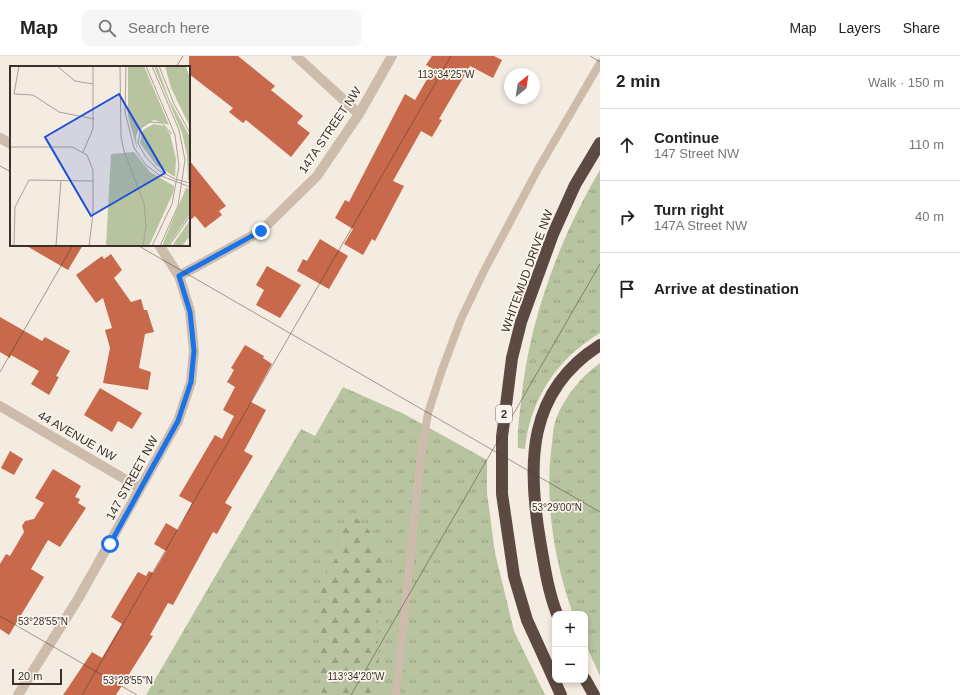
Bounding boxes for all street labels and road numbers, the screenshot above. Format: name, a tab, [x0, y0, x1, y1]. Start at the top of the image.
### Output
street label: 147A STREET NW	[296, 84, 364, 176]
street label: WHITEMUD DRIVE NW	[498, 207, 556, 334]
road number: 2	[496, 405, 512, 423]
street label: 44 AVENUE NW	[35, 408, 119, 464]
street label: 147 STREET NW	[103, 433, 161, 522]

